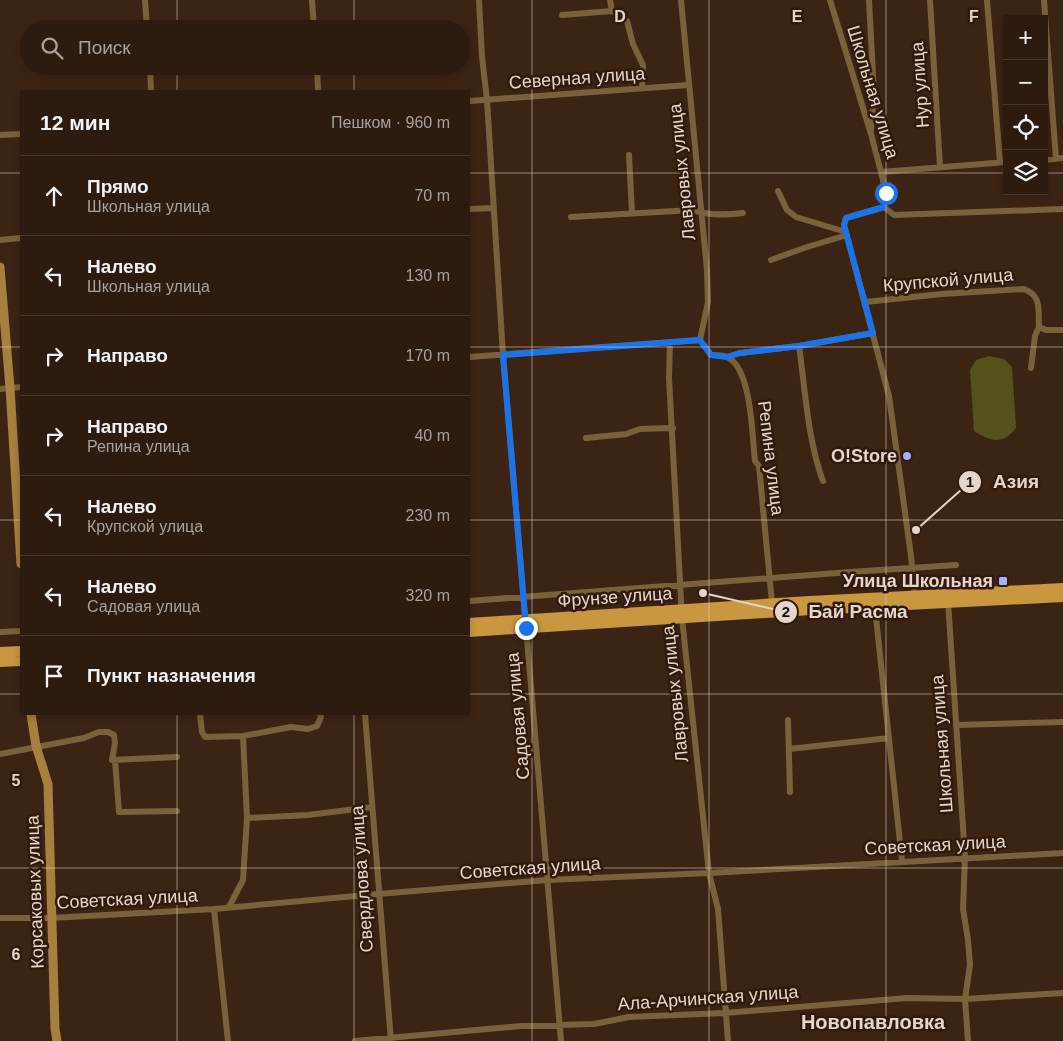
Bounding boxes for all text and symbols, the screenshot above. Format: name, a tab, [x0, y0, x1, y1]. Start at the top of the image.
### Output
text: D	[614, 8, 626, 25]
text: E	[792, 8, 803, 25]
text: F	[969, 8, 979, 25]
map controls	[1003, 15, 1048, 195]
button: +	[1003, 15, 1048, 60]
search box	[20, 20, 470, 75]
street label: Школьная улица	[843, 23, 903, 162]
icon: search	[38, 34, 66, 62]
text: Поиск	[78, 37, 131, 58]
street label: Нур улица	[907, 40, 933, 129]
button: −	[1003, 60, 1048, 105]
street label: Северная улица	[508, 63, 647, 93]
street label: Лавровых улица	[665, 102, 699, 241]
button: locate	[1003, 105, 1048, 150]
text: 12 мин	[40, 111, 110, 134]
text: Пешком · 960 m	[331, 114, 450, 131]
button: layers	[1003, 150, 1048, 195]
text: Прямо	[87, 176, 149, 197]
icon: ahead	[40, 182, 68, 210]
route start	[875, 182, 898, 205]
text: 70 m	[414, 187, 450, 204]
text: Школьная улица	[87, 198, 210, 215]
text: Налево	[87, 256, 157, 277]
icon: left	[40, 262, 68, 290]
street label: Крупской улица	[882, 264, 1015, 296]
text: 130 m	[406, 267, 450, 284]
text: Школьная улица	[87, 278, 210, 295]
icon: right	[40, 342, 68, 370]
text: Направо	[87, 345, 168, 366]
text: 170 m	[406, 347, 450, 364]
street label: Репина улица	[754, 399, 788, 517]
text: Направо	[87, 416, 168, 437]
icon: right	[40, 422, 68, 450]
text: 40 m	[414, 427, 450, 444]
text: Репина улица	[87, 438, 190, 455]
place label: O!Store	[831, 446, 897, 466]
marker: O!Store	[901, 450, 913, 462]
callout: Азия	[958, 465, 1049, 499]
text: Азия	[993, 471, 1039, 492]
text: 1	[966, 473, 974, 490]
text: Налево	[87, 496, 157, 517]
icon: left	[40, 502, 68, 530]
text: 230 m	[406, 507, 450, 524]
text: Крупской улица	[87, 518, 203, 535]
place label: Улица Школьная	[843, 571, 993, 591]
marker: Улица Школьная	[997, 575, 1009, 587]
text: Налево	[87, 576, 157, 597]
icon: left	[40, 582, 68, 610]
street label: Фрунзе улица	[557, 583, 674, 611]
text: 320 m	[406, 587, 450, 604]
callout: Бай Расма	[773, 595, 917, 629]
text: Садовая улица	[87, 598, 200, 615]
text: Бай Расма	[808, 601, 908, 622]
text: 2	[782, 603, 790, 620]
route end	[515, 617, 538, 640]
street label: Лавровых улица	[658, 624, 692, 763]
street label: Садовая улица	[502, 651, 534, 780]
icon: arrive	[40, 662, 68, 690]
text: Пункт назначения	[87, 665, 256, 686]
street label: Школьная улица	[927, 673, 957, 814]
text: 5	[12, 772, 21, 789]
street label: Свердлова улица	[347, 804, 377, 953]
street label: Корсаковых улица	[22, 814, 48, 969]
street label: Советская улица	[864, 831, 1007, 859]
street label: Советская улица	[459, 853, 602, 883]
street label: Советская улица	[56, 885, 199, 913]
text: 6	[12, 946, 21, 963]
street label: Ала-Арчинская улица	[617, 982, 800, 1014]
district label: Новопавловка	[801, 1011, 946, 1033]

